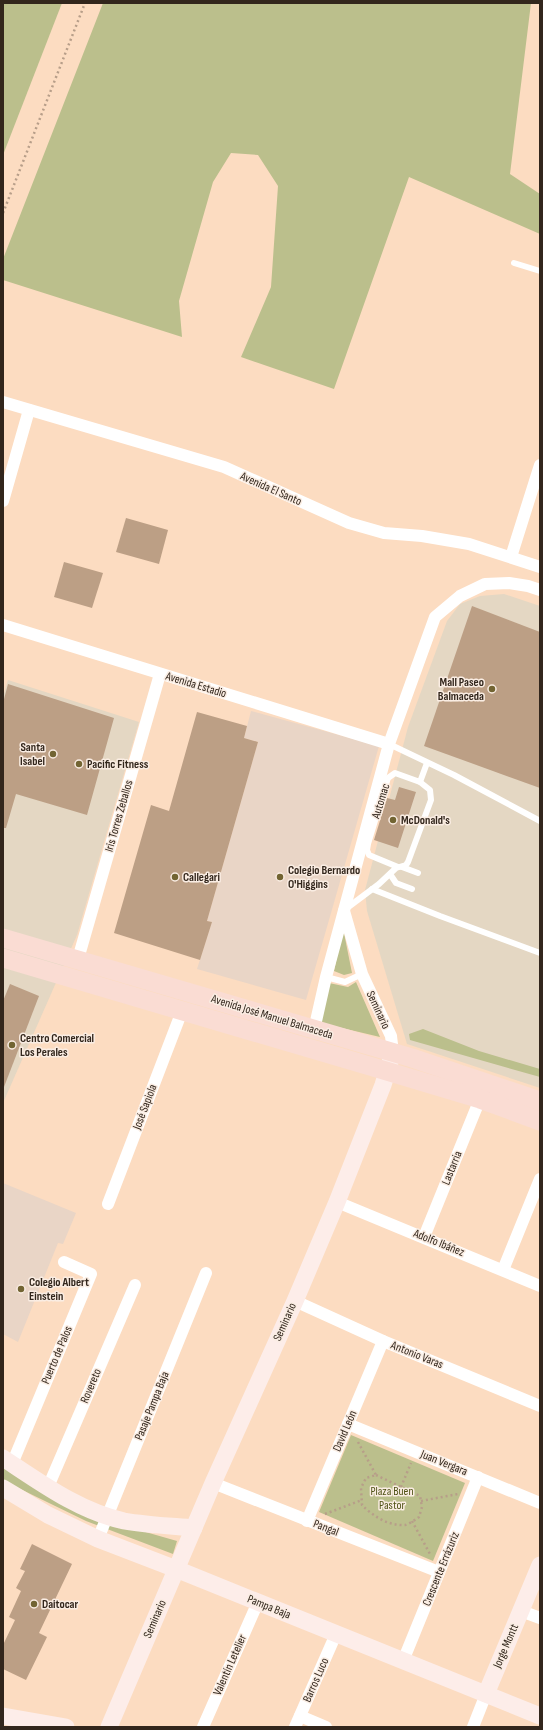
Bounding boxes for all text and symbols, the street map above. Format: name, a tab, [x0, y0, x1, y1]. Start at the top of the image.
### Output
street label: Avenida El Santo	[237, 468, 304, 509]
street label: Avenida Estadio	[163, 668, 228, 701]
place label: Mall Paseo Balmaceda	[438, 675, 484, 704]
marker: Mall Paseo Balmaceda	[487, 684, 497, 694]
place label: Santa Isabel	[20, 740, 45, 769]
marker: Santa Isabel	[48, 749, 58, 759]
place label: Pacific Fitness	[87, 757, 149, 772]
marker: Pacific Fitness	[74, 759, 84, 769]
street label: Iris Torres Zeballos	[102, 778, 136, 854]
street label: Automac	[368, 781, 393, 821]
place label: McDonald's	[401, 813, 450, 828]
marker: McDonald's	[388, 815, 398, 825]
place label: Colegio Bernardo O'Higgins	[288, 863, 360, 892]
place label: Callegari	[183, 870, 220, 885]
marker: Callegari	[170, 872, 180, 882]
marker: Colegio Bernardo O'Higgins	[275, 872, 285, 882]
street label: Seminario	[363, 989, 393, 1031]
street label: Avenida José Manuel Balmaceda	[208, 991, 335, 1043]
place label: Centro Comercial Los Perales	[20, 1031, 94, 1060]
marker: Centro Comercial Los Perales	[7, 1040, 17, 1050]
street label: José Sapiola	[129, 1082, 161, 1133]
street label: Lastarria	[438, 1148, 466, 1187]
street label: Adolfo Ibáñez	[410, 1226, 467, 1260]
place label: Colegio Albert Einstein	[29, 1275, 89, 1304]
marker: Colegio Albert Einstein	[16, 1284, 26, 1294]
street label: Seminario	[270, 1301, 300, 1343]
street label: Puerto de Palos	[38, 1324, 76, 1386]
street label: Antonio Varas	[388, 1337, 445, 1372]
street label: Rovereto	[77, 1366, 105, 1406]
street label: Pasaje Pampa Baja	[131, 1369, 173, 1443]
street label: David León	[330, 1408, 360, 1454]
street label: Juan Vergara	[417, 1446, 470, 1479]
park label: Plaza Buen Pastor	[370, 1484, 414, 1513]
street label: Pangal	[311, 1516, 341, 1540]
street label: Crescente Errázuriz	[419, 1529, 463, 1608]
street label: Pampa Baja	[245, 1592, 293, 1623]
place label: Daitocar	[42, 1597, 79, 1612]
street label: Seminario	[140, 1598, 170, 1640]
marker: Daitocar	[29, 1599, 39, 1609]
street label: Jorge Montt	[490, 1621, 522, 1671]
street label: Valentín Letelier	[210, 1632, 250, 1698]
street label: Barros Luco	[300, 1655, 332, 1705]

